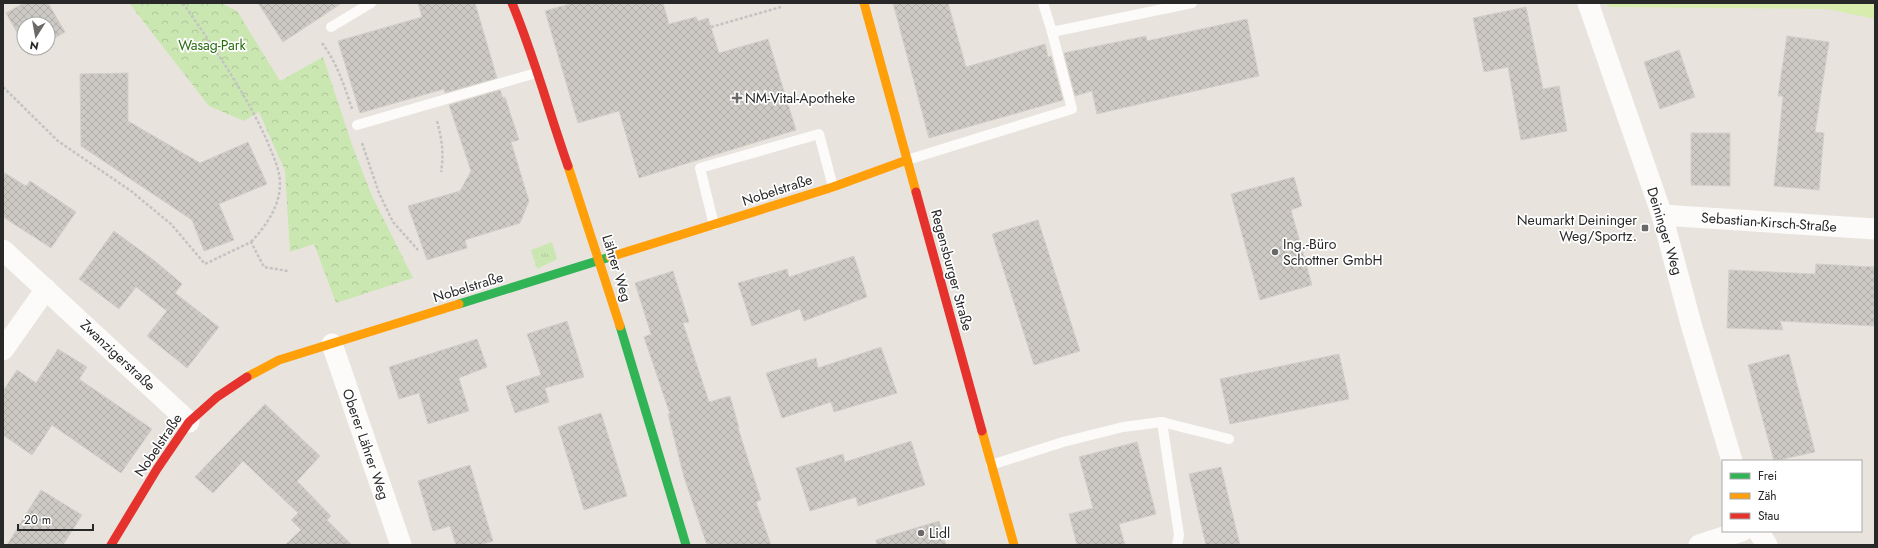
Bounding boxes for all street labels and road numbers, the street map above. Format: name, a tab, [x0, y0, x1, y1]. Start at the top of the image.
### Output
street label: Nobelstraße	[739, 169, 815, 211]
street label: Deininger Weg	[1642, 185, 1688, 277]
street label: Regensburger Straße	[926, 207, 978, 333]
street label: Sebastian-Kirsch-Straße	[1700, 207, 1838, 237]
street label: Lährer Weg	[597, 232, 637, 304]
street label: Nobelstraße	[430, 267, 506, 307]
street label: Zwanzigerstraße	[76, 315, 160, 395]
street label: Oberer Lährer Weg	[338, 386, 394, 502]
street label: Nobelstraße	[129, 409, 187, 481]

